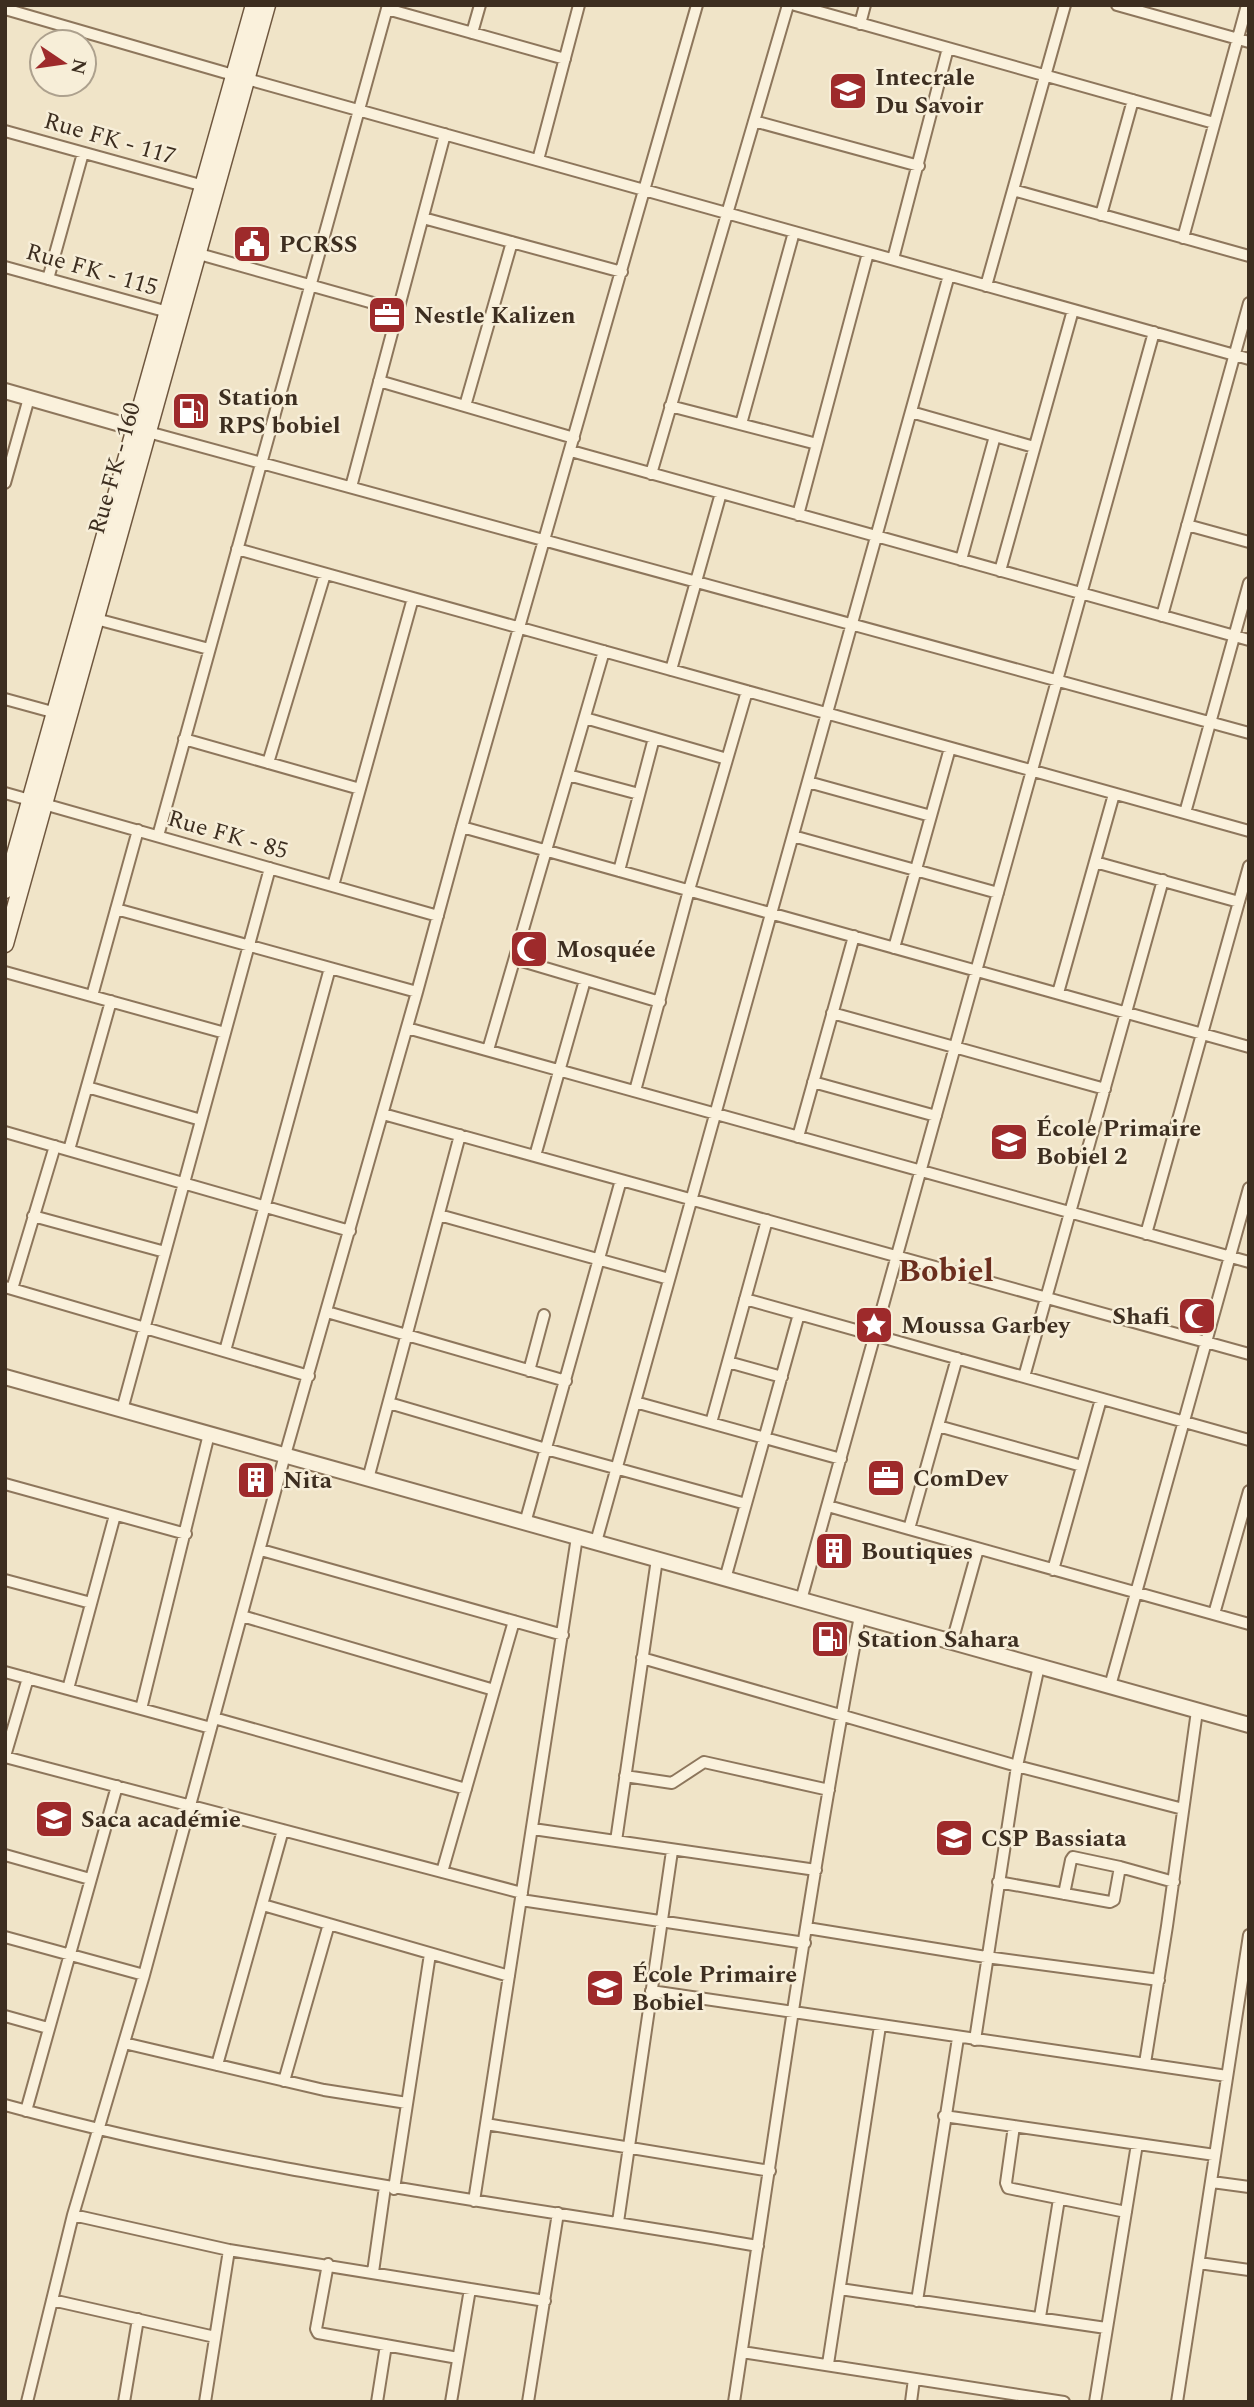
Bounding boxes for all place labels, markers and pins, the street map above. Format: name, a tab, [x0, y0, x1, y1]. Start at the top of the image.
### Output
place label: Intecrale Du Savoir	[875, 60, 984, 124]
school or university icon: Intecrale Du Savoir	[827, 70, 869, 112]
public building icon: PCRSS	[231, 223, 273, 265]
place label: PCRSS	[279, 227, 357, 263]
office icon: Nestle Kalizen	[366, 294, 408, 336]
place label: Nestle Kalizen	[414, 298, 576, 334]
place label: Station RPS bobiel	[218, 380, 341, 444]
fuel station icon: Station RPS bobiel	[170, 390, 212, 432]
mosque icon: Mosquée	[508, 928, 550, 970]
place label: Mosquée	[556, 932, 656, 968]
place label: École Primaire Bobiel 2	[1036, 1111, 1201, 1175]
school or university icon: École Primaire Bobiel 2	[988, 1121, 1030, 1163]
mosque icon: Shafi	[1176, 1295, 1218, 1337]
place label: Shafi	[1112, 1299, 1170, 1335]
place icon: Moussa Garbey	[853, 1304, 895, 1346]
place label: Moussa Garbey	[901, 1308, 1072, 1344]
office icon: ComDev	[865, 1457, 907, 1499]
building icon: Nita	[235, 1459, 277, 1501]
place label: ComDev	[913, 1461, 1009, 1497]
place label: Nita	[283, 1463, 333, 1499]
building icon: Boutiques	[813, 1530, 855, 1572]
place label: Boutiques	[861, 1534, 973, 1570]
fuel station icon: Station Sahara	[809, 1618, 851, 1660]
place label: Station Sahara	[857, 1622, 1020, 1658]
school or university icon: Saca académie	[33, 1798, 75, 1840]
place label: Saca académie	[81, 1802, 241, 1838]
school or university icon: CSP Bassiata	[933, 1817, 975, 1859]
place label: CSP Bassiata	[981, 1821, 1127, 1857]
place label: École Primaire Bobiel	[632, 1957, 797, 2021]
school or university icon: École Primaire Bobiel	[584, 1967, 626, 2009]

